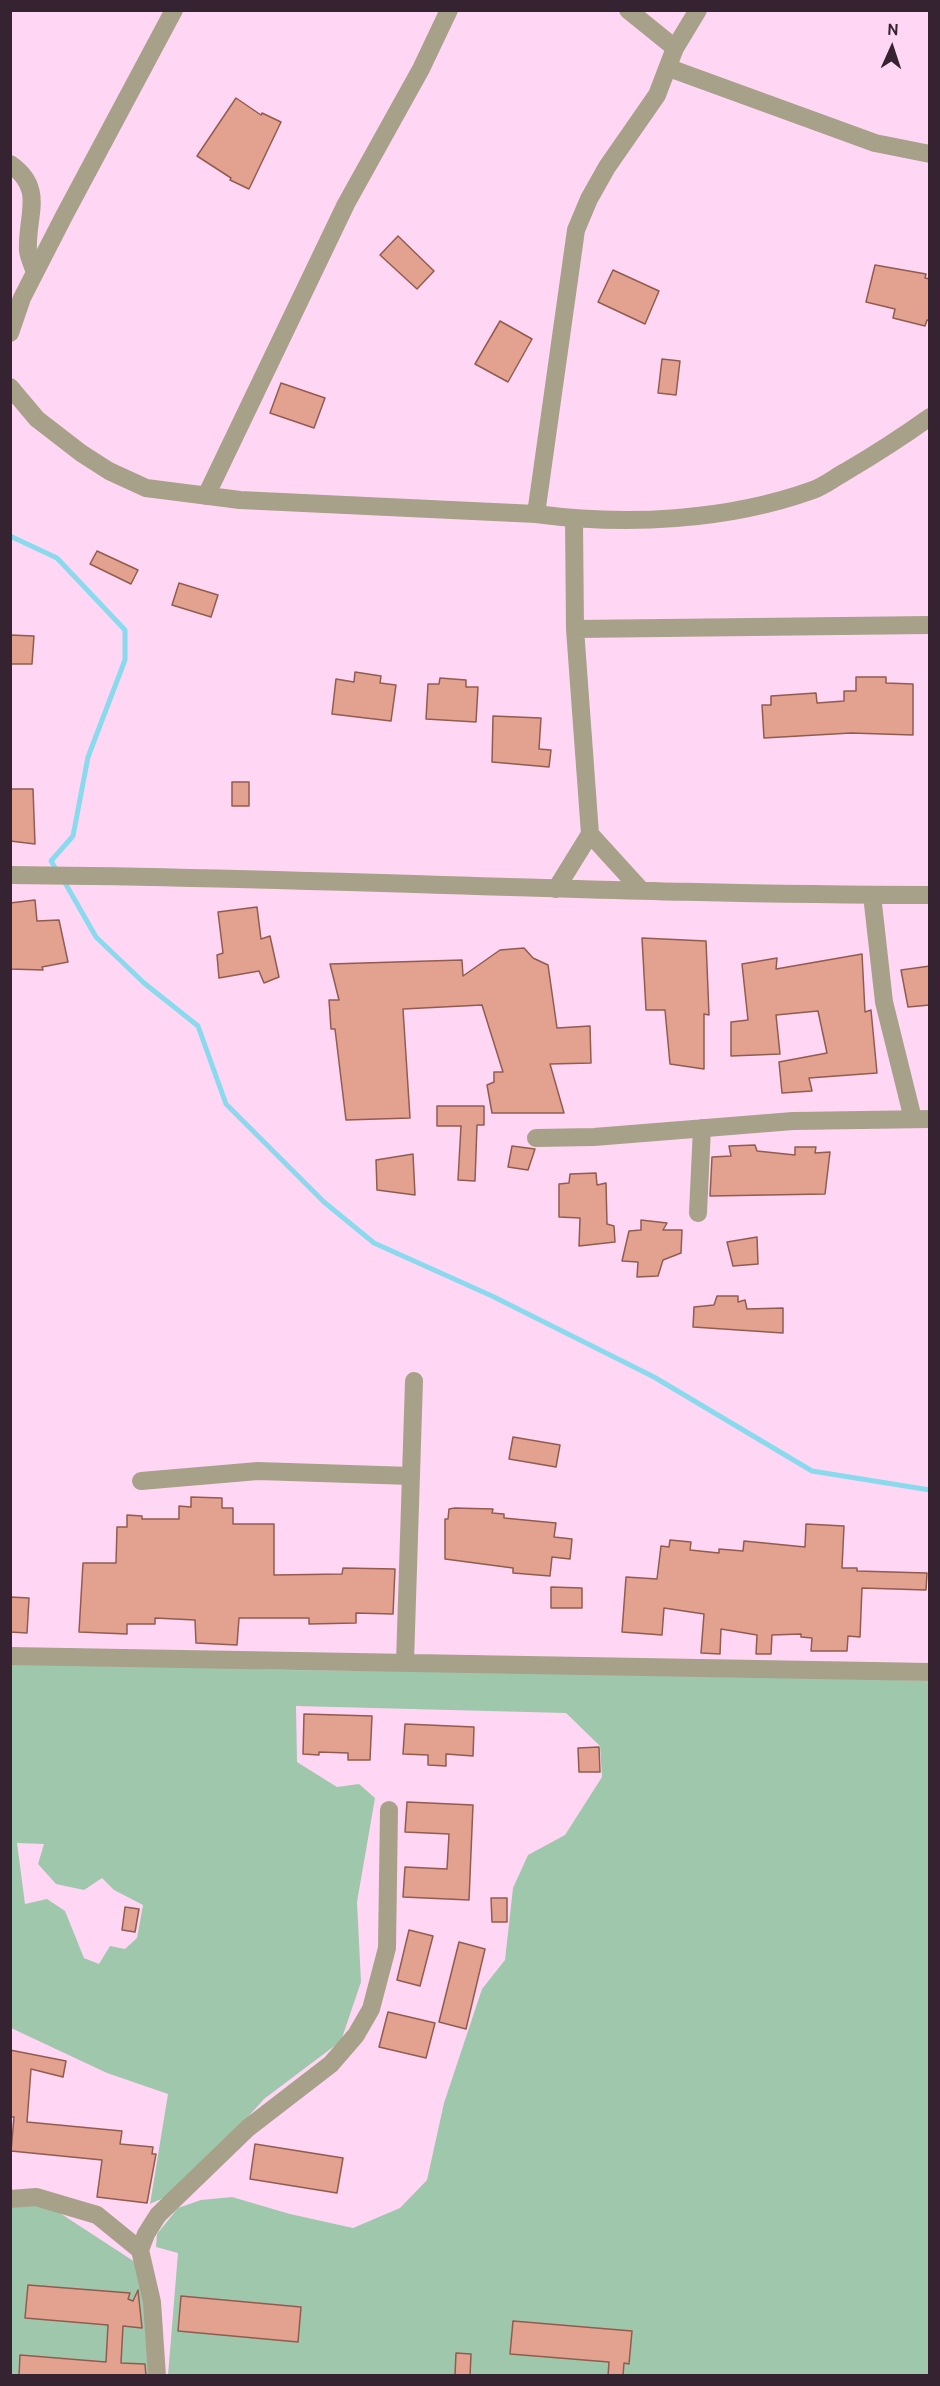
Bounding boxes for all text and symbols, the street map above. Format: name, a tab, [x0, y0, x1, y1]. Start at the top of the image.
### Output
north arrow	[862, 18, 922, 78]
text: N	[887, 20, 899, 39]

